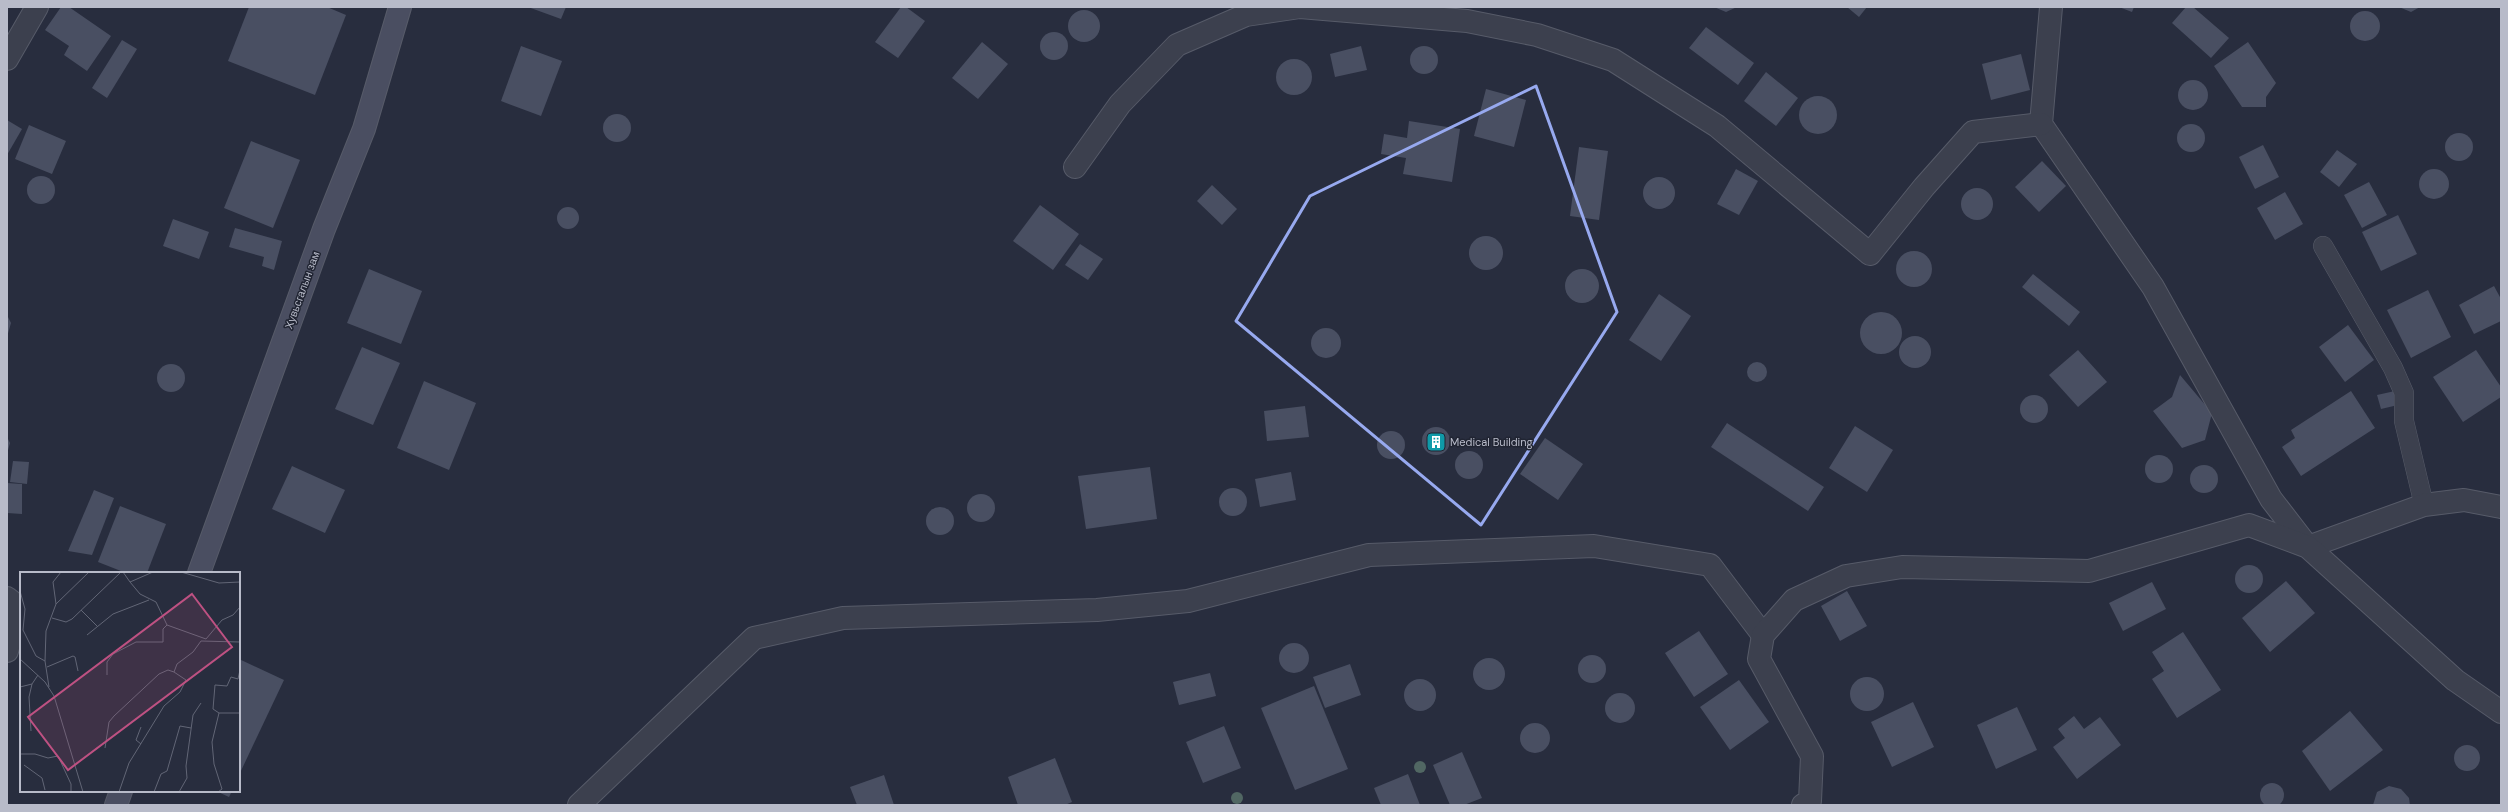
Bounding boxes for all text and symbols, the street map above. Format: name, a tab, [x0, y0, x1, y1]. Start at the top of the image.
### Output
street label: Хувьсгалын зам	[281, 249, 323, 331]
building icon: Medical Building	[1425, 431, 1447, 453]
place label: Medical Building	[1450, 435, 1533, 449]
inset map	[20, 572, 240, 792]

